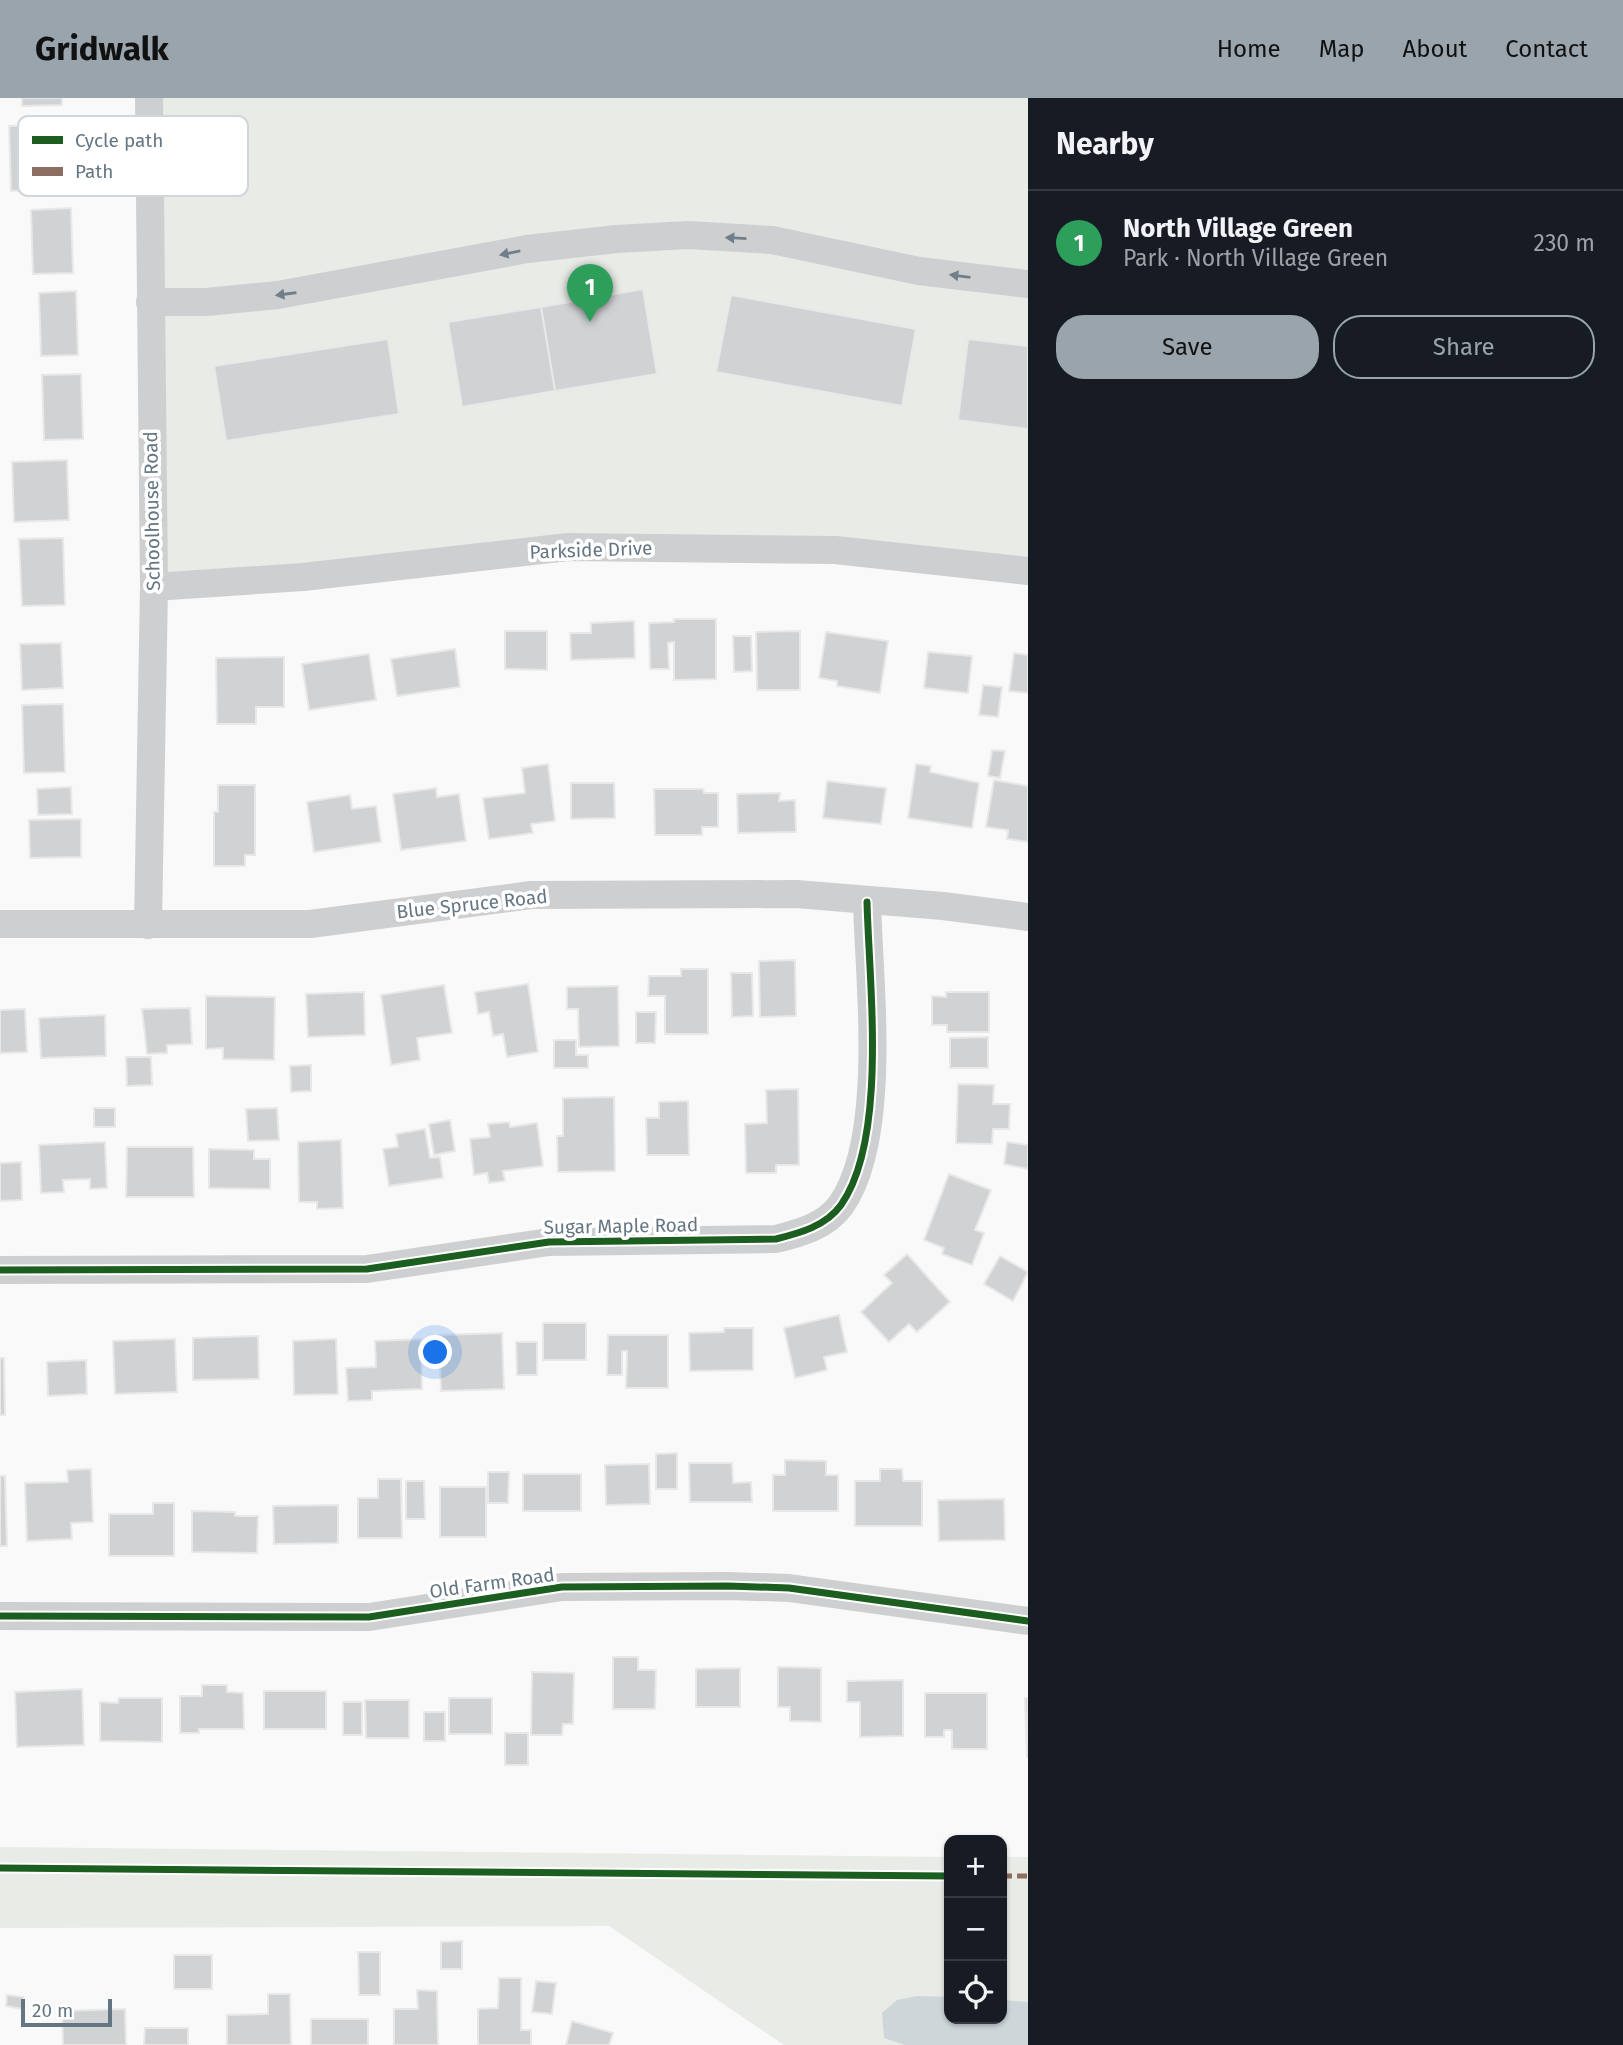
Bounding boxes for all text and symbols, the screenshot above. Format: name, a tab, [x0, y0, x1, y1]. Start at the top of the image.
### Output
text: Gridwalk	[35, 29, 169, 69]
text: Home	[1217, 35, 1281, 63]
text: Map	[1319, 35, 1365, 63]
text: About	[1403, 35, 1467, 63]
text: Contact	[1505, 35, 1588, 63]
legend	[18, 116, 248, 196]
text: Nearby	[1056, 126, 1154, 162]
text: Cycle path	[75, 129, 163, 152]
text: Path	[75, 160, 113, 183]
text: North Village Green	[1123, 213, 1353, 244]
text: 1	[1074, 229, 1084, 257]
text: 230 m	[1534, 229, 1595, 257]
one-way arrow	[725, 232, 747, 243]
text: Park · North Village Green	[1123, 244, 1388, 272]
one-way arrow	[499, 247, 521, 258]
pin: 1	[567, 264, 613, 322]
one-way arrow	[949, 270, 971, 281]
one-way arrow	[275, 289, 297, 300]
button: Save	[1056, 315, 1319, 379]
button: Share	[1333, 315, 1595, 379]
street label: Schoolhouse Road	[139, 431, 165, 591]
street label: Parkside Drive	[529, 536, 653, 564]
street label: Blue Spruce Road	[395, 885, 549, 923]
street label: Sugar Maple Road	[543, 1213, 699, 1239]
your location	[418, 1335, 452, 1369]
street label: Old Farm Road	[428, 1563, 556, 1603]
map controls	[944, 1835, 1007, 2024]
button: +	[944, 1835, 1007, 1898]
button: −	[944, 1898, 1007, 1961]
button: locate	[944, 1961, 1007, 2024]
scale bar	[21, 1996, 112, 2028]
text: 20 m	[32, 1999, 73, 2022]

